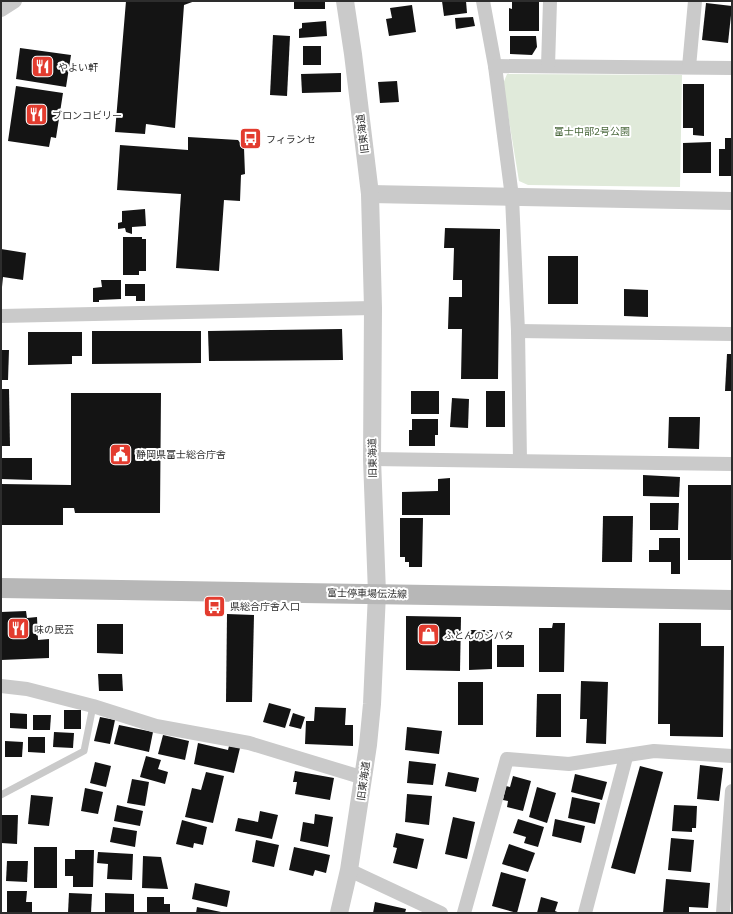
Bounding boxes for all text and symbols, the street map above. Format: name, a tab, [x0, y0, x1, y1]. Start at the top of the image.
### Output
restaurant icon: やよい軒	[30, 54, 56, 80]
place label: やよい軒	[58, 61, 98, 74]
restaurant icon: ブロンコビリー	[23, 102, 49, 128]
place label: ブロンコビリー	[52, 109, 122, 122]
street label: 旧東海道	[354, 113, 371, 155]
park label: 富士中部2号公園	[554, 125, 630, 138]
bus stop icon: フィランセ	[237, 126, 263, 152]
place label: フィランセ	[266, 133, 316, 146]
street label: 旧東海道	[366, 438, 379, 478]
public building icon: 静岡県富士総合庁舎	[107, 441, 133, 467]
place label: 静岡県富士総合庁舎	[136, 448, 226, 461]
street label: 富士停車場伝法線	[327, 586, 407, 601]
bus stop icon: 県総合庁舎入口	[201, 593, 227, 619]
place label: 県総合庁舎入口	[230, 600, 300, 613]
restaurant icon: 味の民芸	[6, 616, 32, 642]
shop icon: ふとんのシバタ	[415, 622, 441, 648]
place label: 味の民芸	[34, 623, 74, 636]
place label: ふとんのシバタ	[444, 629, 514, 642]
street label: 旧東海道	[354, 760, 373, 802]

